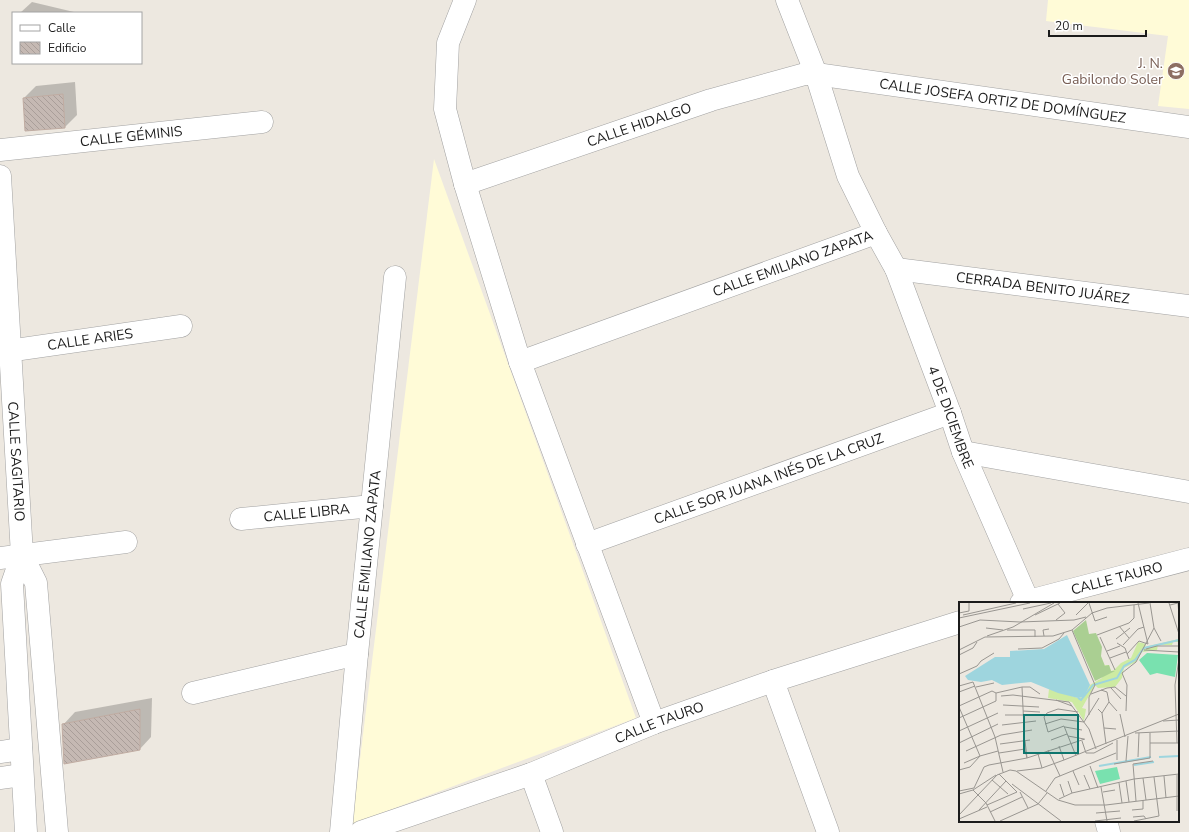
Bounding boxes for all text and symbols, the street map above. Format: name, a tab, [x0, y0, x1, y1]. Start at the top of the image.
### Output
legend	[12, 12, 142, 64]
scale bar	[1049, 12, 1146, 38]
text: 20 m	[1055, 18, 1083, 34]
text: Calle	[48, 20, 76, 36]
text: Edificio	[48, 40, 87, 56]
place label: J. N. Gabilondo Soler	[1062, 54, 1163, 89]
school or university icon: J. N. Gabilondo Soler	[1166, 61, 1186, 81]
street label: CALLE JOSEFA ORTIZ DE DOMÍNGUEZ	[878, 74, 1127, 127]
street label: CALLE HIDALGO	[584, 98, 694, 151]
street label: CALLE GÉMINIS	[79, 121, 184, 151]
street label: CALLE EMILIANO ZAPATA	[710, 225, 875, 301]
street label: CERRADA BENITO JUÁREZ	[955, 267, 1131, 308]
street label: CALLE ARIES	[46, 323, 134, 355]
street label: 4 DE DICIEMBRE	[924, 363, 979, 472]
street label: CALLE SAGITARIO	[4, 401, 30, 522]
street label: CALLE SOR JUANA INÉS DE LA CRUZ	[651, 428, 886, 529]
street label: CALLE EMILIANO ZAPATA	[349, 469, 385, 639]
street label: CALLE LIBRA	[263, 499, 351, 526]
street label: CALLE TAURO	[1069, 557, 1165, 599]
inset map	[959, 602, 1179, 822]
street label: CALLE TAURO	[612, 697, 706, 748]

